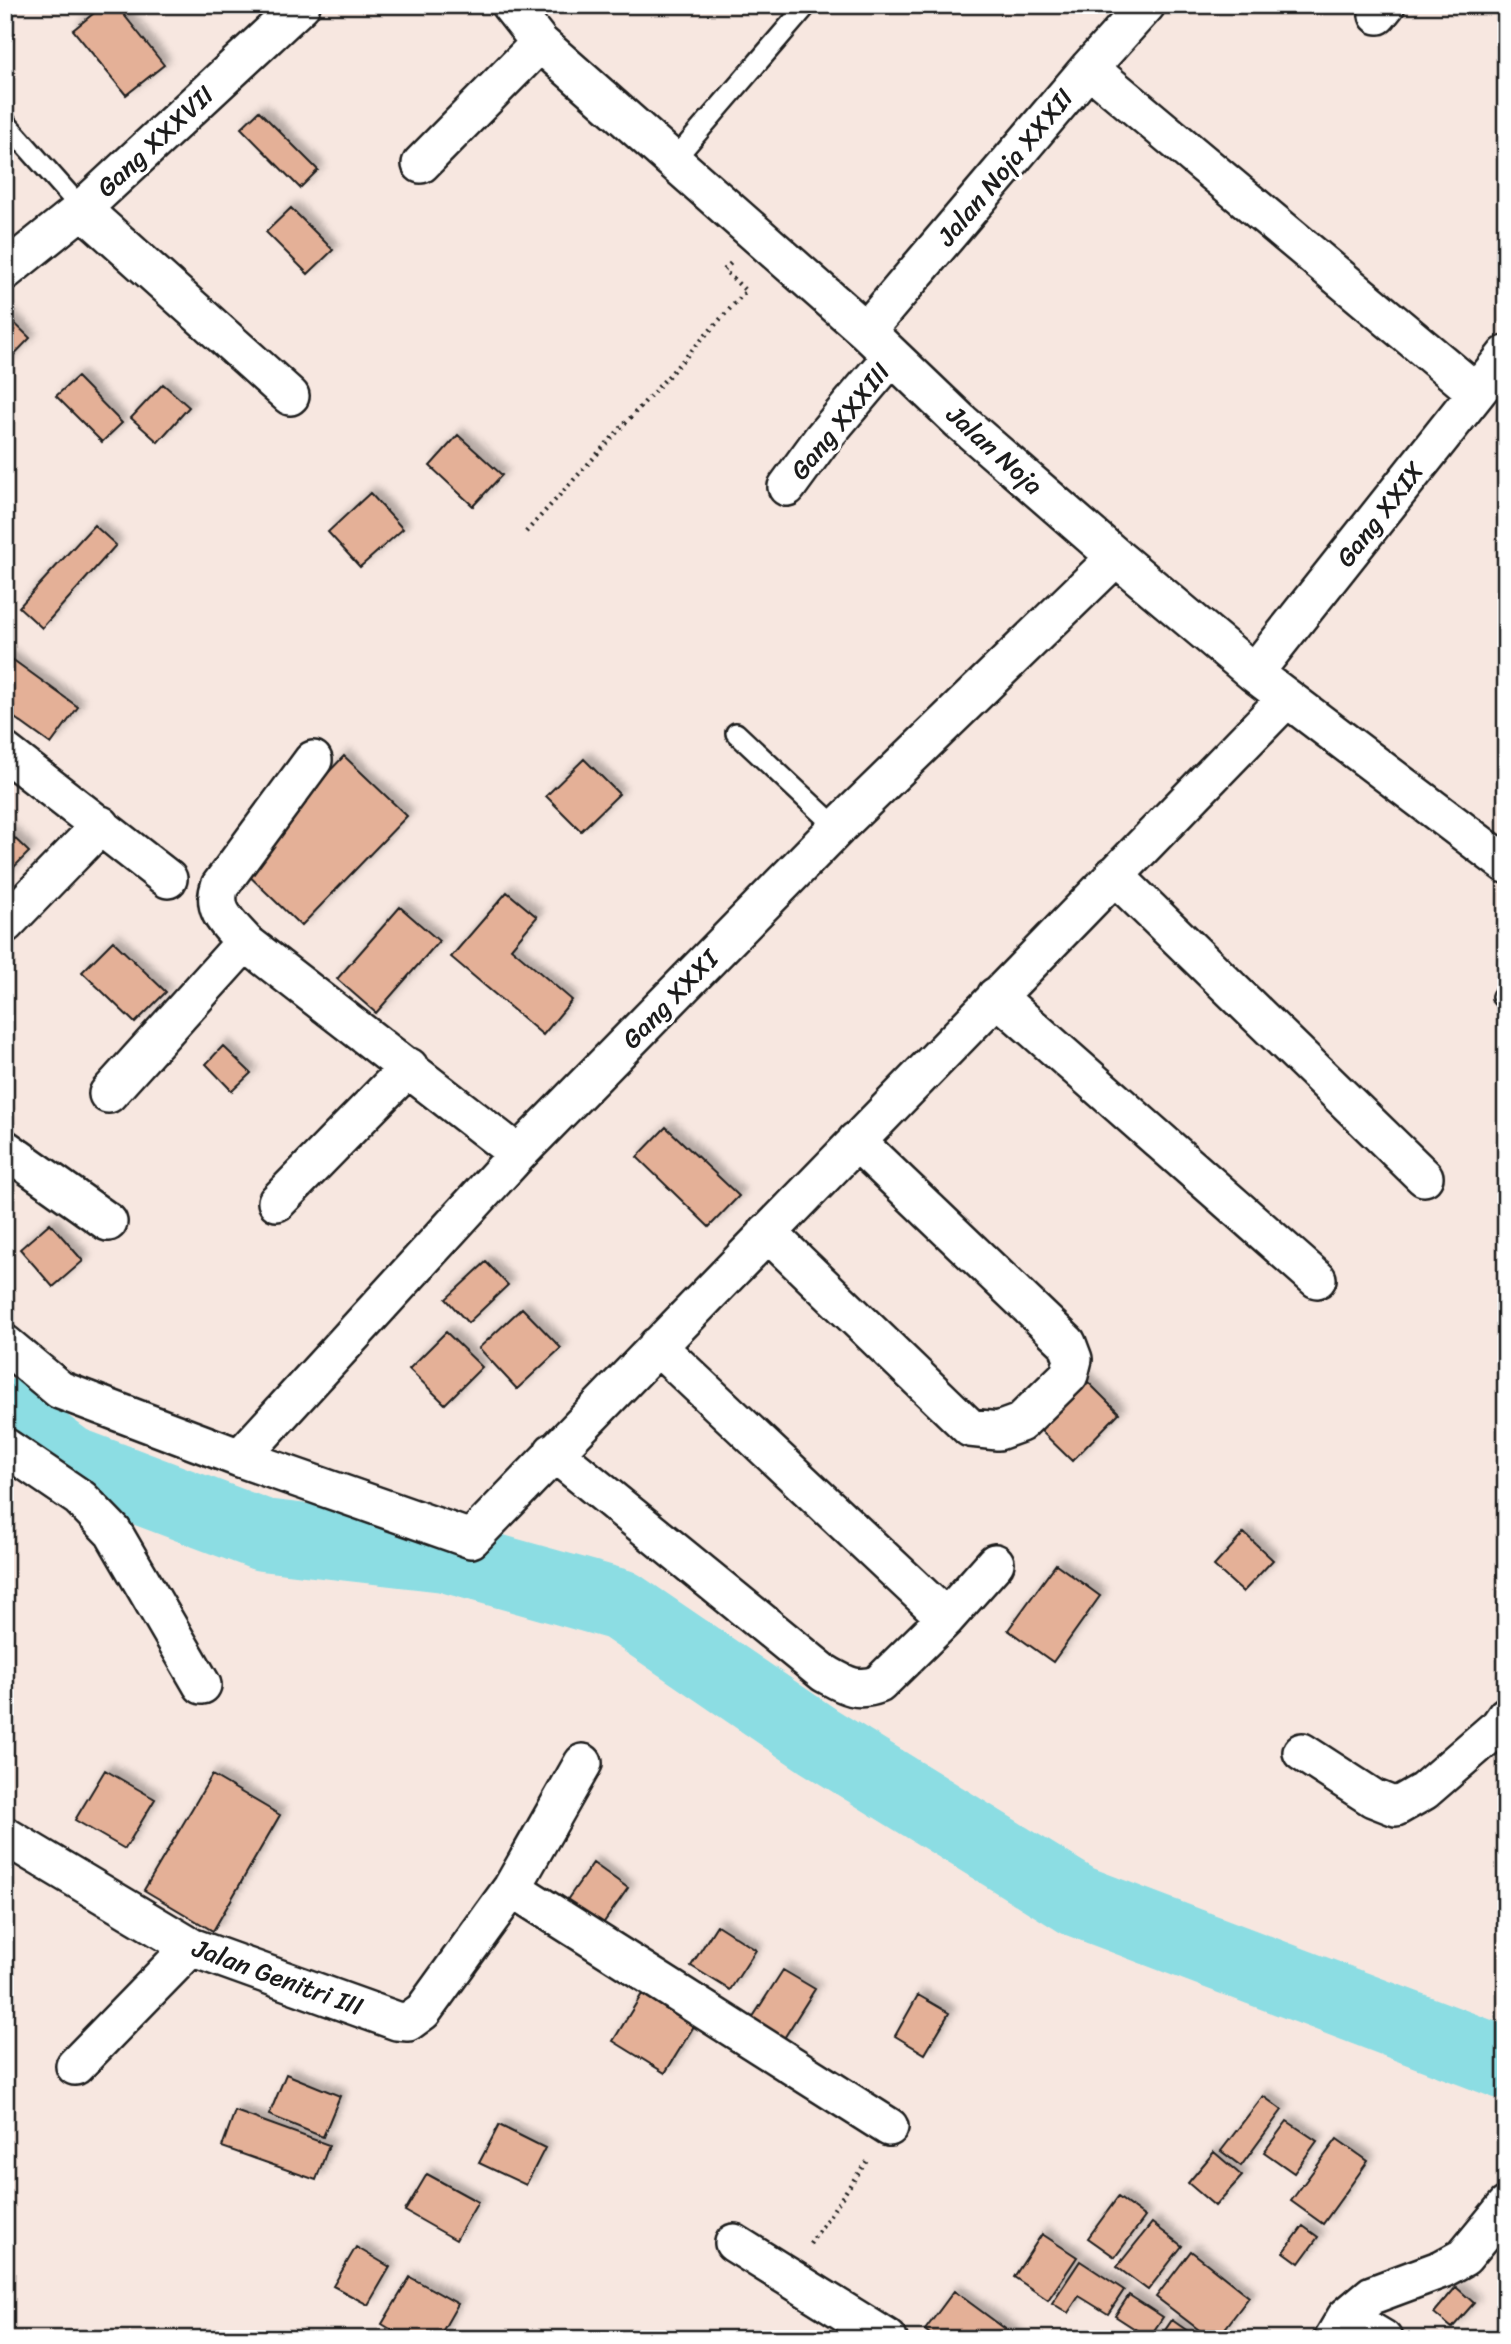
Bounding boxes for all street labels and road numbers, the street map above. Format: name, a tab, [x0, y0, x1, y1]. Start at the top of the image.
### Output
street label: Gang XXXVII	[85, 74, 225, 208]
street label: Jalan Noja XXXII	[924, 78, 1085, 257]
street label: Gang XXXIII	[778, 352, 902, 490]
street label: Jalan Noja	[935, 393, 1054, 507]
street label: Gang XXIX	[1323, 451, 1437, 577]
street label: Gang XXXI	[610, 937, 731, 1060]
street label: Jalan Genitri III	[185, 1924, 370, 2029]

